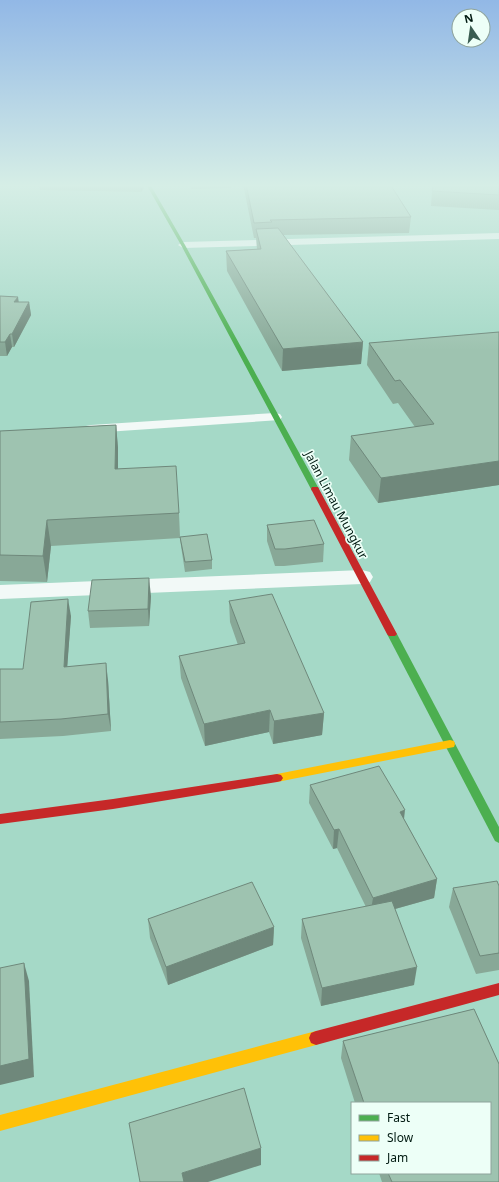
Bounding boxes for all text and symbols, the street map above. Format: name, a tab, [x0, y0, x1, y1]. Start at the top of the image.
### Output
north arrow	[451, 8, 491, 48]
text: N	[463, 9, 475, 26]
street label: Jalan Limau Mungkur	[300, 447, 372, 562]
legend	[351, 1102, 491, 1174]
text: Fast	[387, 1109, 411, 1126]
text: Slow	[387, 1129, 414, 1146]
text: Jam	[386, 1149, 408, 1166]

